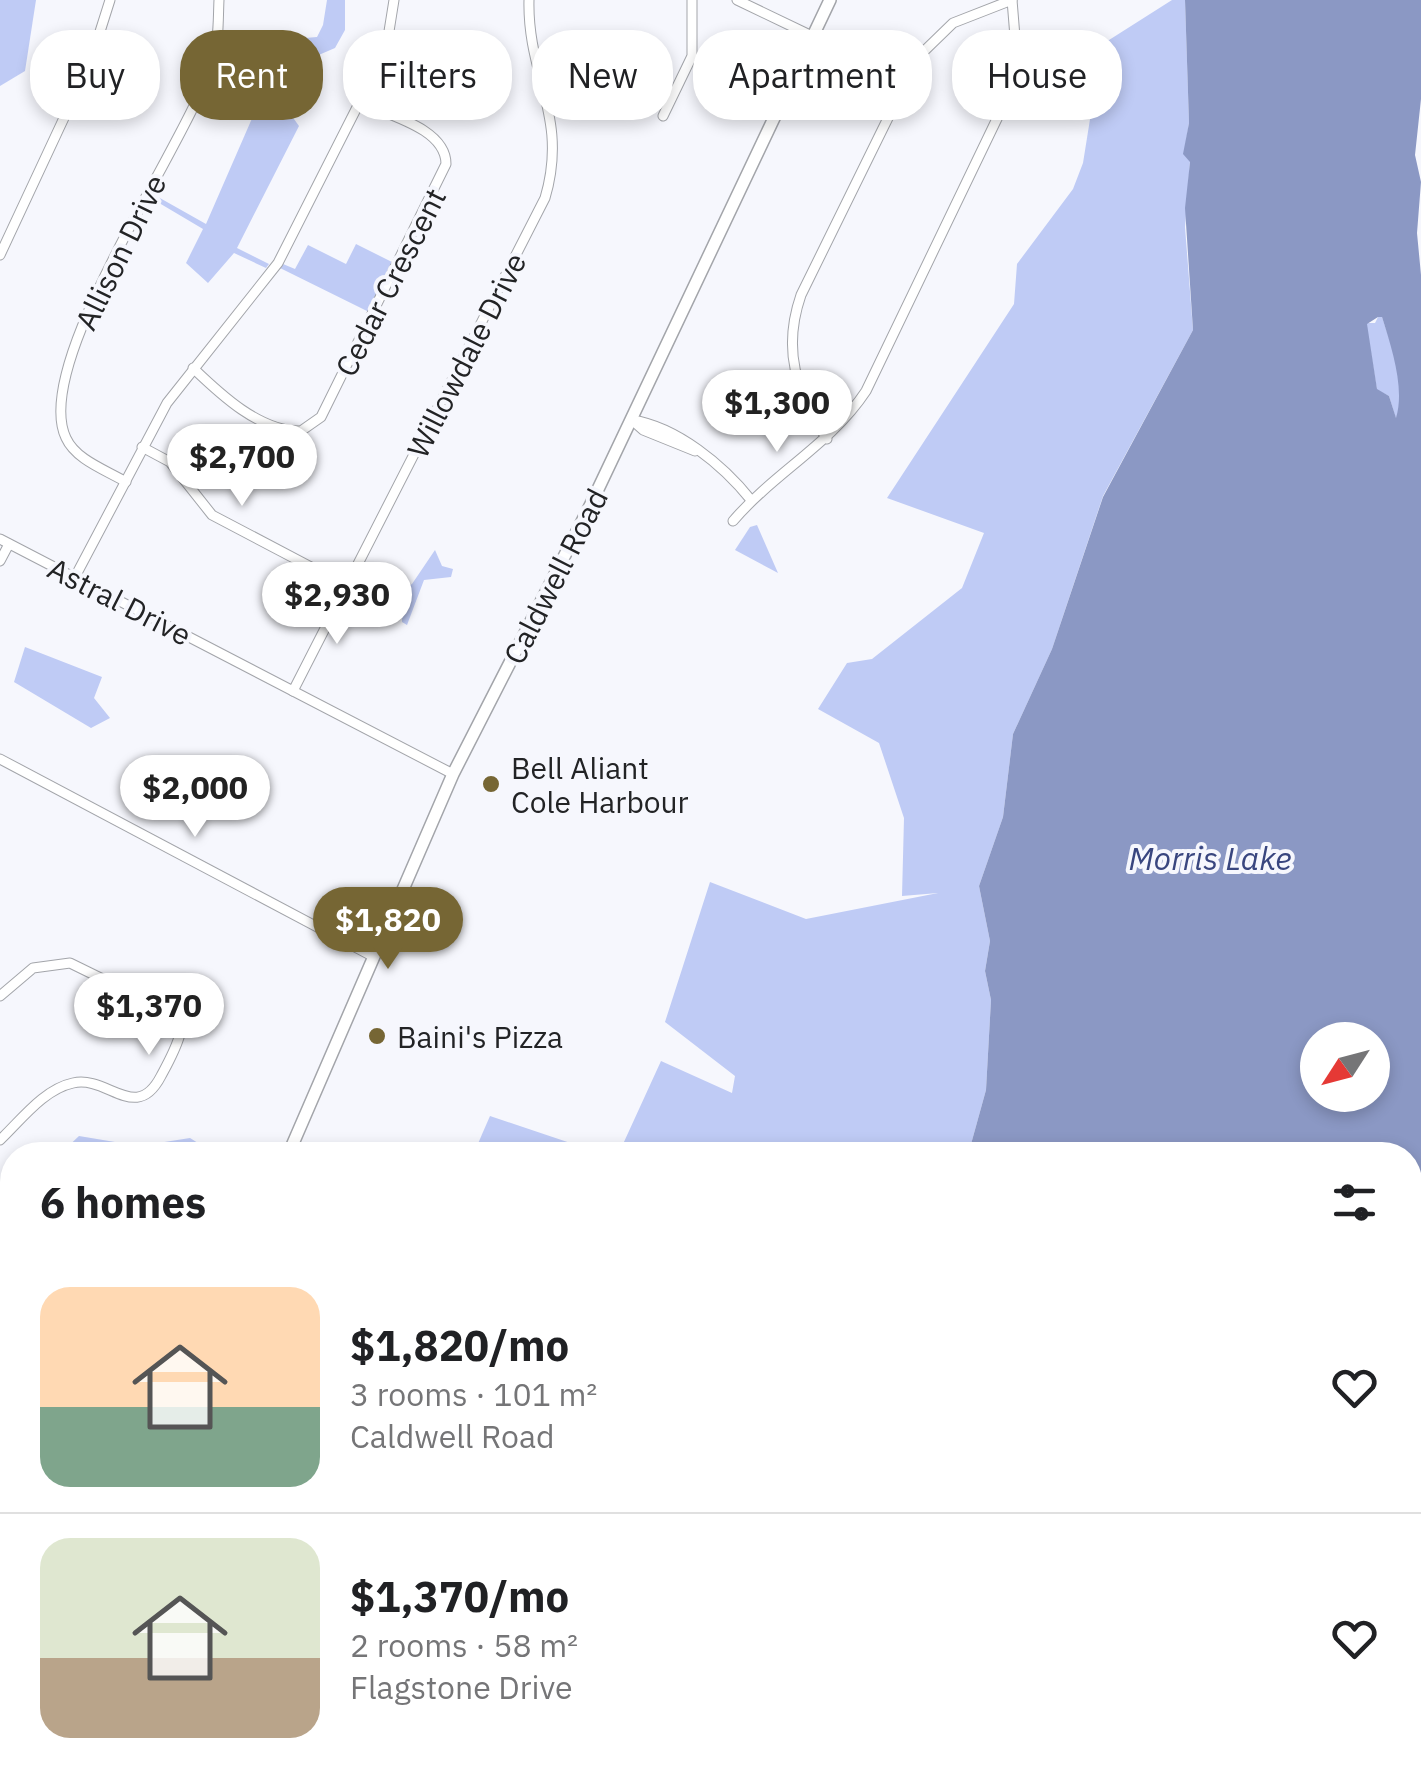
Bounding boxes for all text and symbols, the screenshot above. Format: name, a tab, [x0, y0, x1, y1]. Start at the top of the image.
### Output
chip: Buy	[30, 30, 160, 120]
chip: Rent	[180, 30, 323, 120]
chip: Filters	[343, 30, 512, 120]
chip: New	[532, 30, 673, 120]
chip: Apartment	[693, 30, 932, 120]
chip: House	[952, 30, 1122, 120]
street label: Allison Drive	[66, 168, 174, 336]
street label: Cedar Crescent	[326, 181, 454, 383]
street label: Willowdale Drive	[398, 246, 534, 464]
pin: $1,300	[696, 370, 858, 455]
text: $1,300	[724, 381, 830, 423]
pin: $2,700	[161, 424, 323, 509]
text: $2,700	[189, 435, 295, 477]
street label: Caldwell Road	[494, 482, 616, 670]
street label: Astral Drive	[42, 548, 198, 654]
pin: $2,930	[256, 562, 418, 647]
text: $2,930	[284, 573, 390, 615]
place label: Bell Aliant Cole Harbour	[511, 748, 689, 821]
pin: $2,000	[114, 755, 276, 840]
text: $2,000	[142, 766, 248, 808]
marker: Bell Aliant Cole Harbour	[480, 773, 502, 795]
water label: Morris Lake	[1128, 837, 1292, 879]
pin: $1,820	[307, 887, 469, 972]
text: $1,820	[335, 898, 441, 940]
pin: $1,370	[68, 973, 230, 1058]
text: $1,370	[96, 984, 202, 1026]
place label: Baini's Pizza	[397, 1017, 563, 1056]
north arrow	[1300, 1022, 1390, 1112]
map controls	[1300, 1022, 1390, 1112]
marker: Baini's Pizza	[366, 1025, 388, 1047]
text: 6 homes	[40, 1175, 206, 1230]
icon: filters	[1327, 1175, 1382, 1230]
text: $1,820/mo	[350, 1318, 569, 1373]
icon: home	[120, 1327, 240, 1447]
icon: heart	[1327, 1360, 1382, 1415]
text: 3 rooms · 101 m²	[350, 1373, 597, 1415]
text: Caldwell Road	[350, 1415, 555, 1457]
text: $1,370/mo	[350, 1569, 569, 1624]
icon: home	[120, 1578, 240, 1698]
icon: heart	[1327, 1611, 1382, 1666]
text: 2 rooms · 58 m²	[350, 1624, 578, 1666]
text: Flagstone Drive	[350, 1666, 573, 1708]

